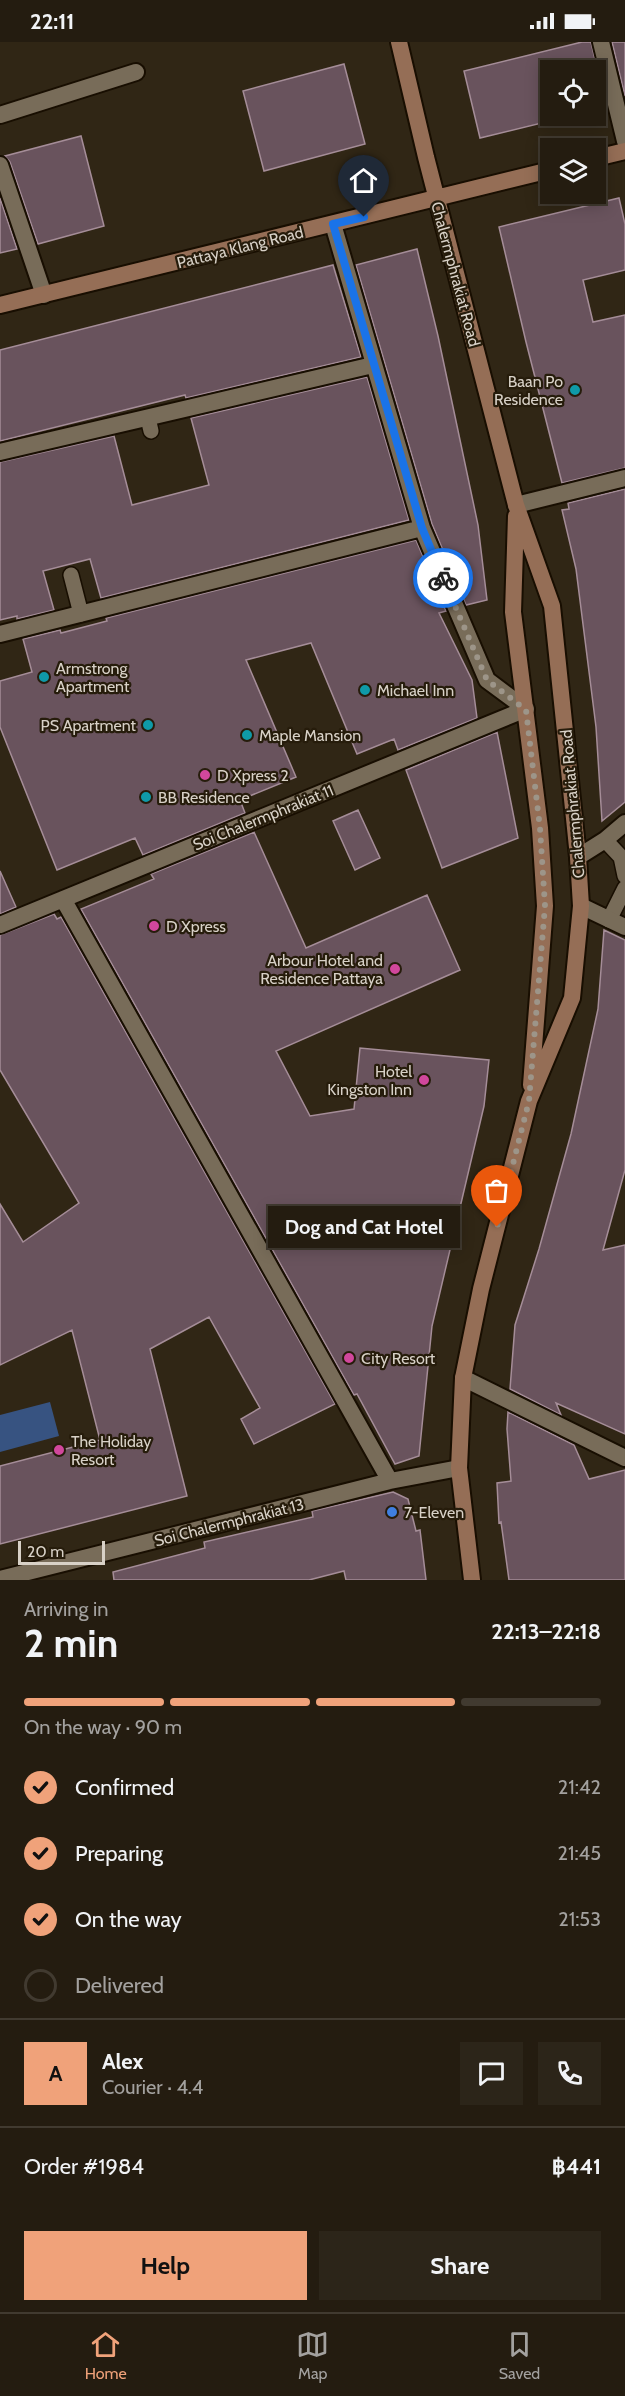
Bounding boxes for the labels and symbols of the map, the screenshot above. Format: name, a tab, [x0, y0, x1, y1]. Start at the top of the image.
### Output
pin	[338, 155, 389, 217]
street label: Chalermphrakiat Road	[427, 200, 484, 349]
street label: Pattaya Klang Road	[175, 223, 305, 272]
place label: Baan Po Residence	[494, 372, 563, 409]
marker: Baan Po Residence	[568, 383, 582, 397]
courier	[413, 548, 473, 608]
place label: Armstrong Apartment	[56, 659, 130, 696]
marker: Armstrong Apartment	[37, 670, 51, 684]
place label: Michael Inn	[377, 681, 454, 700]
marker: Michael Inn	[358, 683, 372, 697]
place label: PS Apartment	[41, 716, 137, 735]
marker: PS Apartment	[141, 718, 155, 732]
place label: Maple Mansion	[259, 726, 361, 745]
marker: Maple Mansion	[240, 728, 254, 742]
street label: Chalermphrakiat Road	[557, 729, 588, 879]
place label: D Xpress 2	[217, 766, 289, 785]
marker: D Xpress 2	[198, 768, 212, 782]
street label: Soi Chalermphrakiat 11	[190, 781, 336, 854]
place label: BB Residence	[158, 788, 250, 807]
marker: BB Residence	[139, 790, 153, 804]
place label: D Xpress	[166, 917, 226, 936]
marker: D Xpress	[147, 919, 161, 933]
place label: Arbour Hotel and Residence Pattaya	[260, 951, 383, 988]
marker: Arbour Hotel and Residence Pattaya	[388, 962, 402, 976]
place label: Hotel Kingston Inn	[327, 1062, 412, 1099]
marker: Hotel Kingston Inn	[417, 1073, 431, 1087]
pin	[471, 1165, 522, 1227]
callout: Dog and Cat Hotel	[269, 1206, 461, 1248]
place label: City Resort	[361, 1349, 436, 1368]
marker: City Resort	[342, 1351, 356, 1365]
place label: The Holiday Resort	[71, 1432, 151, 1469]
marker: The Holiday Resort	[52, 1443, 66, 1457]
street label: Soi Chalermphrakiat 13	[152, 1495, 306, 1550]
place label: 7-Eleven	[404, 1503, 464, 1522]
marker: 7-Eleven	[385, 1505, 399, 1519]
scale bar	[18, 1538, 105, 1566]

